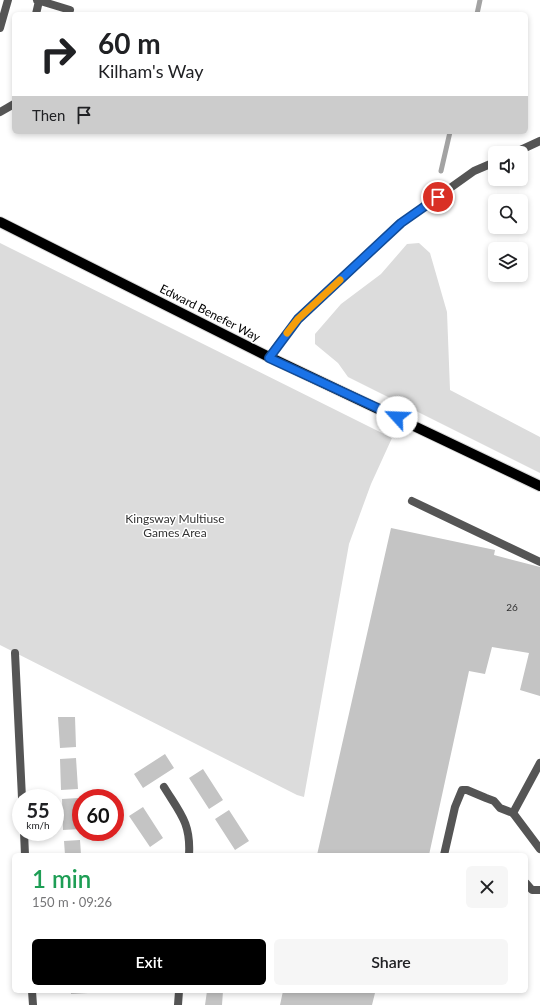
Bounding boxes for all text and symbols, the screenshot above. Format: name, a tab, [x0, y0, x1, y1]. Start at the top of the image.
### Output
text: 60 m	[98, 26, 161, 60]
icon: right	[32, 28, 84, 80]
text: Kilham's Way	[98, 60, 203, 82]
icon: arrive	[73, 104, 95, 126]
text: Then	[32, 106, 65, 124]
map controls	[488, 146, 528, 282]
button: sound	[488, 146, 528, 186]
pin	[421, 180, 455, 214]
icon: arrive	[427, 186, 449, 208]
button: search	[488, 194, 528, 234]
button: layers	[488, 242, 528, 282]
street label: Edward Benefer Way	[157, 281, 264, 345]
position arrow	[376, 396, 418, 438]
park label: Kingsway Multiuse Games Area	[125, 511, 225, 540]
house number: 26	[506, 601, 518, 613]
speed limit sign: 60	[72, 789, 124, 841]
text: 55	[26, 798, 50, 822]
text: km/h	[26, 819, 50, 831]
text: 1 min	[32, 864, 91, 893]
button: close	[466, 866, 508, 908]
text: 150 m · 09:26	[32, 894, 112, 910]
button: Exit	[32, 939, 266, 985]
button: Share	[274, 939, 508, 985]

